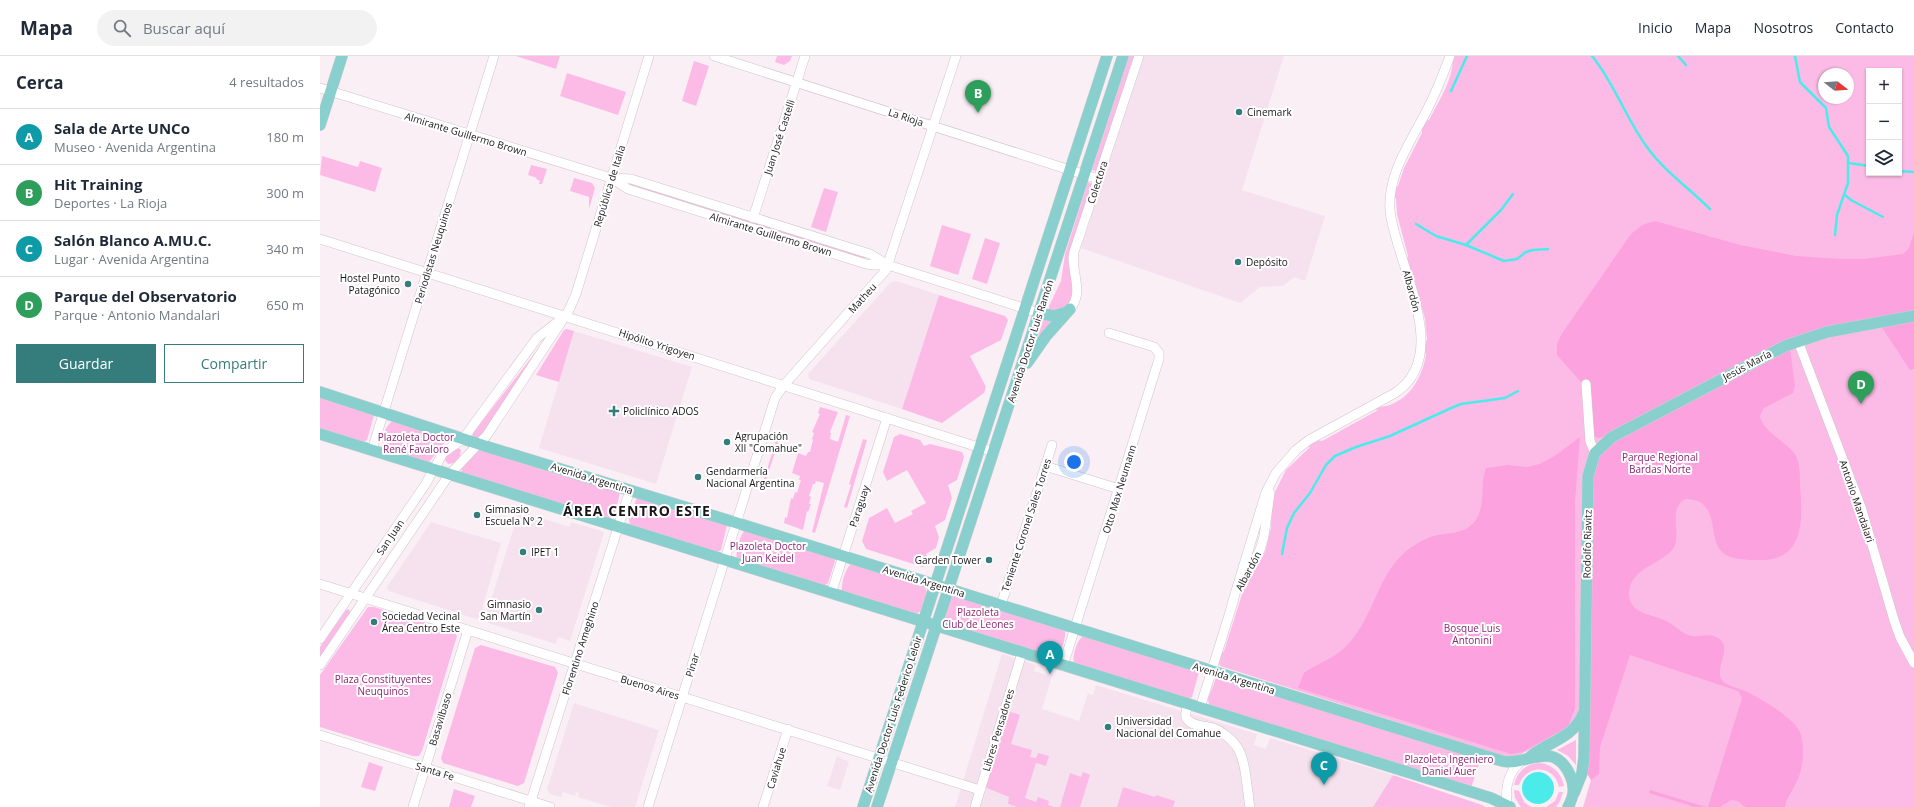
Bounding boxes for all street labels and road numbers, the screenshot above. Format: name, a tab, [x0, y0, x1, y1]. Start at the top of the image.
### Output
street label: Juan José Castelli	[760, 98, 798, 177]
street label: La Rioja	[887, 105, 925, 129]
street label: Almirante Guillermo Brown	[403, 109, 529, 159]
street label: República de Italia	[590, 143, 628, 229]
street label: Colectora	[1083, 159, 1111, 205]
street label: Periodistas Neuquinos	[411, 200, 455, 305]
street label: Almirante Guillermo Brown	[708, 209, 834, 259]
street label: Albardón	[1400, 268, 1424, 314]
street label: Avenida Doctor Luis Ramón	[1003, 278, 1057, 404]
street label: Matheu	[845, 280, 879, 316]
street label: Hipólito Yrigoyen	[617, 325, 697, 363]
street label: Jesús María	[1719, 346, 1774, 384]
street label: Otto Max Neumann	[1099, 443, 1139, 535]
street label: Teniente Coronel Sales Torres	[998, 456, 1054, 593]
street label: Antonio Mandalari	[1836, 458, 1878, 544]
street label: Avenida Argentina	[549, 459, 635, 497]
street label: Paraguay	[846, 482, 873, 529]
street label: Rodolfo Riavitz	[1579, 509, 1595, 579]
street label: San Juan	[373, 516, 407, 558]
street label: Albardón	[1232, 549, 1264, 593]
street label: Avenida Argentina	[881, 562, 967, 600]
street label: Florentino Ameghino	[558, 599, 602, 697]
street label: Avenida Doctor Luis Federico Leloir	[861, 634, 925, 794]
street label: Pinar	[682, 651, 702, 679]
street label: Avenida Argentina	[1191, 659, 1277, 697]
street label: Buenos Aires	[619, 671, 681, 703]
street label: Libres Pensadores	[979, 687, 1017, 773]
street label: Basavilbaso	[425, 691, 455, 747]
street label: Caviahue	[763, 745, 789, 791]
street label: Santa Fe	[414, 759, 456, 784]

